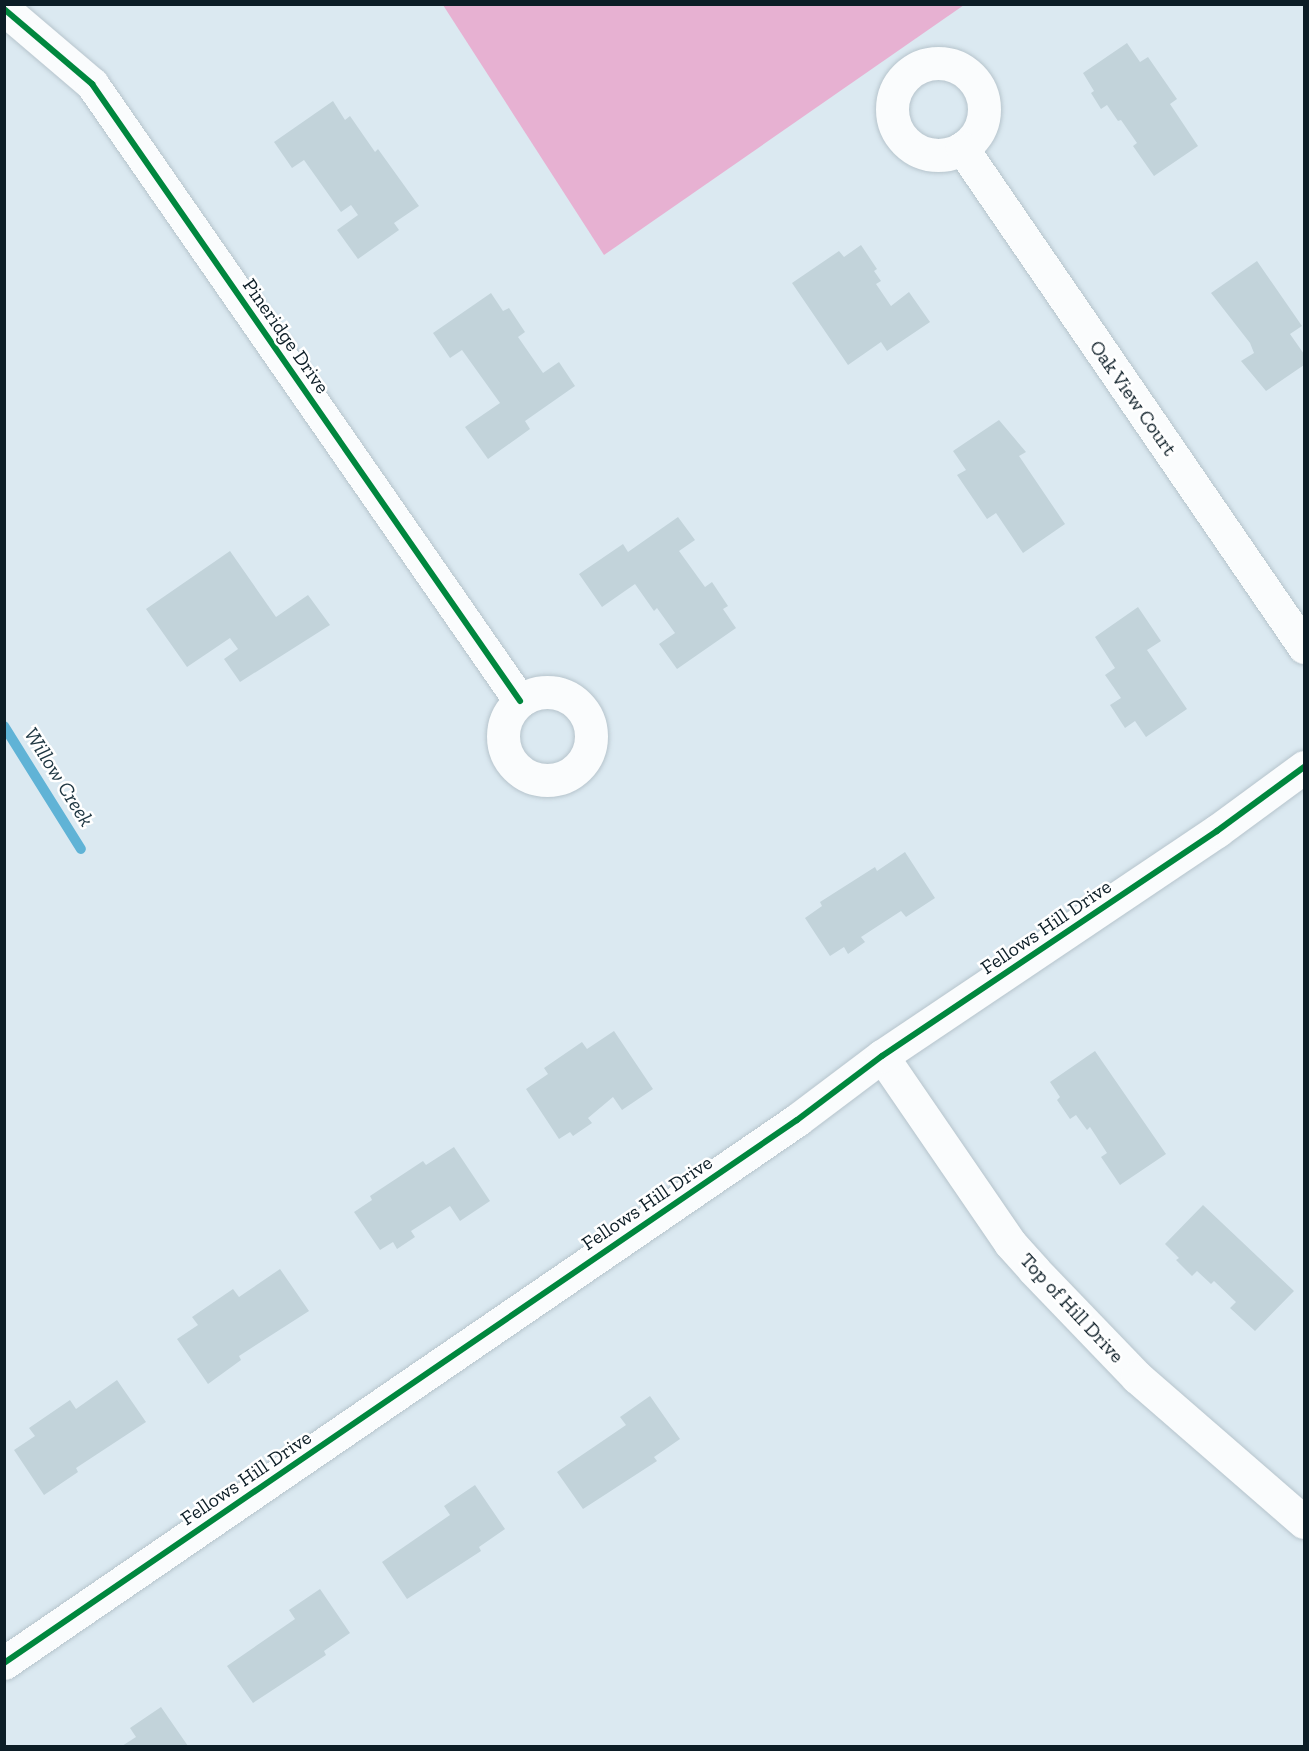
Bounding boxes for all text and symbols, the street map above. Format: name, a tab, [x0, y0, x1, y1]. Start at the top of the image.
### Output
street label: Pineridge Drive	[237, 274, 335, 398]
street label: Oak View Court	[1084, 335, 1182, 461]
water label: Willow Creek	[19, 723, 99, 831]
street label: Fellows Hill Drive	[976, 874, 1116, 980]
street label: Fellows Hill Drive	[577, 1150, 717, 1256]
street label: Top of Hill Drive	[1015, 1248, 1129, 1368]
street label: Fellows Hill Drive	[176, 1425, 316, 1531]

